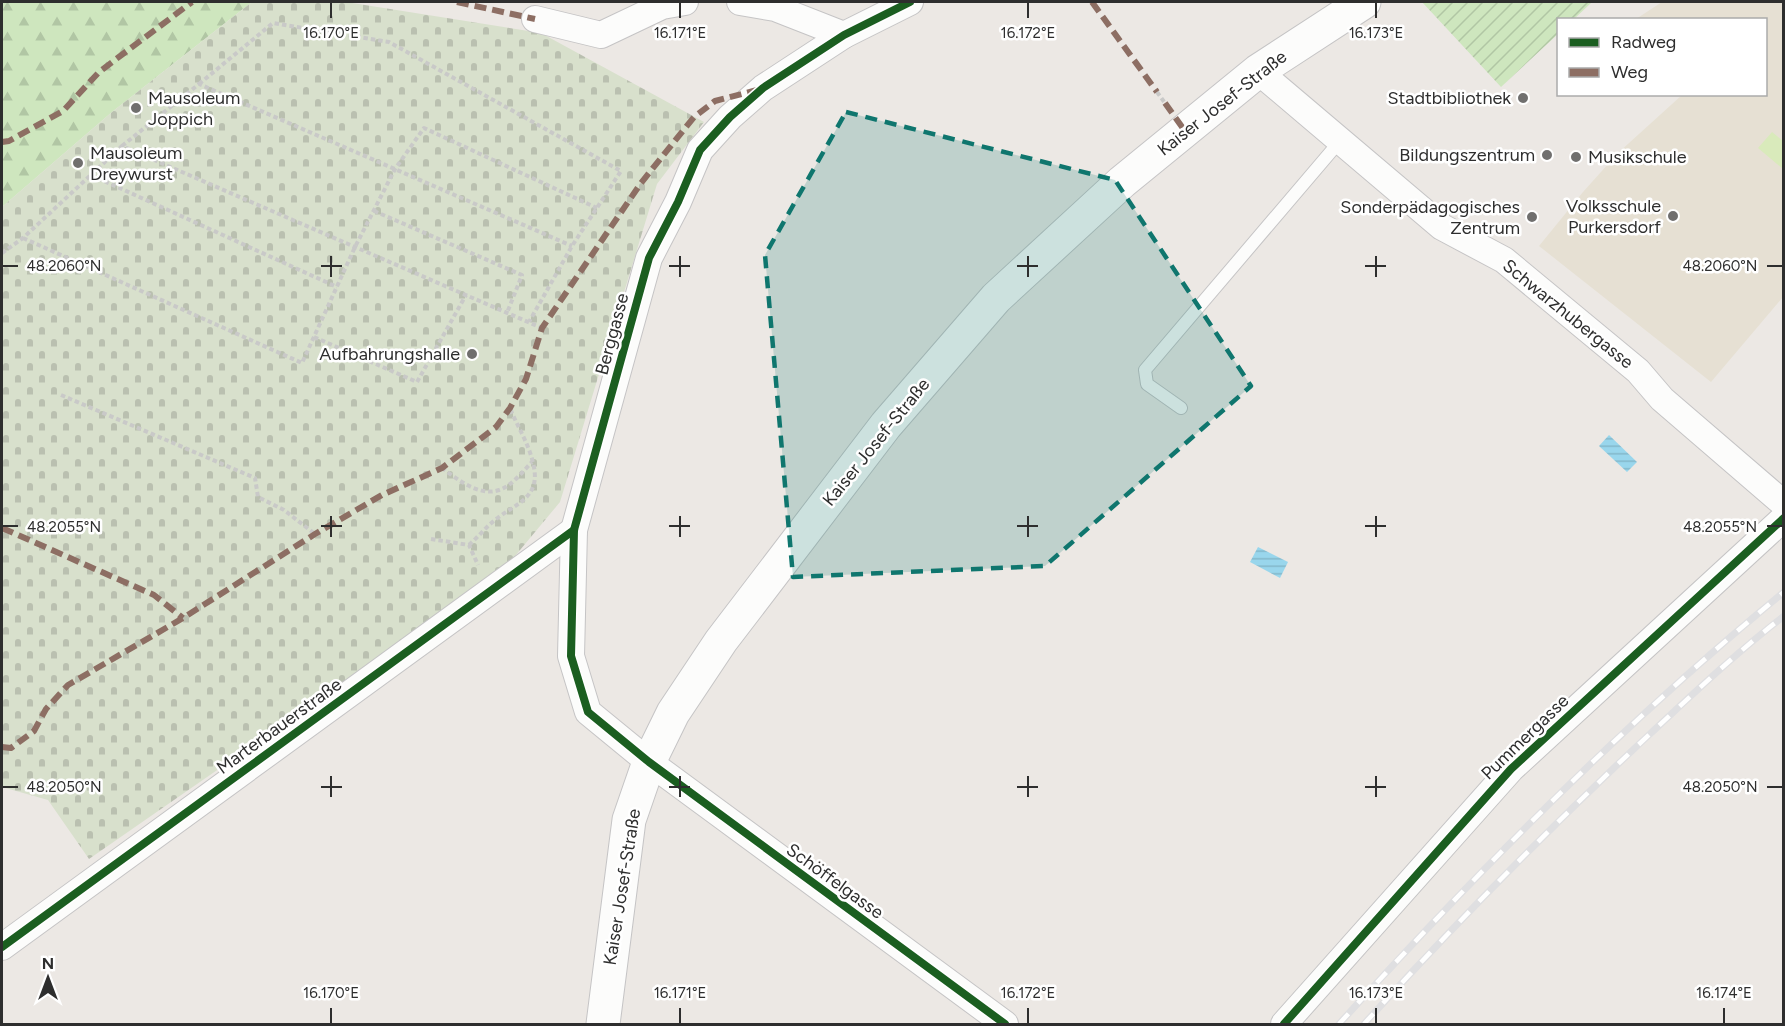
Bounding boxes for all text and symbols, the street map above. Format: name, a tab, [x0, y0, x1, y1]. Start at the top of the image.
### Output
legend	[1557, 18, 1767, 96]
text: 16.170°E	[303, 24, 359, 42]
text: 16.171°E	[654, 24, 706, 42]
text: 16.172°E	[1001, 24, 1055, 42]
text: 16.173°E	[1349, 24, 1403, 42]
text: Radweg	[1611, 31, 1676, 53]
street label: Kaiser Josef-Straße	[1153, 46, 1291, 160]
text: Weg	[1611, 61, 1648, 83]
place label: Mausoleum Joppich	[148, 87, 240, 130]
place label: Stadtbibliothek	[1387, 87, 1511, 109]
marker: Stadtbibliothek	[1516, 91, 1530, 105]
marker: Mausoleum Joppich	[129, 101, 143, 115]
place label: Mausoleum Dreywurst	[90, 142, 182, 185]
place label: Bildungszentrum	[1399, 144, 1535, 166]
place label: Musikschule	[1588, 146, 1687, 168]
marker: Bildungszentrum	[1540, 148, 1554, 162]
marker: Musikschule	[1569, 150, 1583, 164]
marker: Mausoleum Dreywurst	[71, 156, 85, 170]
place label: Volksschule Purkersdorf	[1566, 195, 1661, 238]
place label: Sonderpädagogisches Zentrum	[1340, 196, 1520, 239]
marker: Volksschule Purkersdorf	[1666, 209, 1680, 223]
marker: Sonderpädagogisches Zentrum	[1525, 210, 1539, 224]
street label: Schwarzhubergasse	[1498, 255, 1638, 373]
text: 48.2060°N	[27, 257, 101, 275]
text: 48.2060°N	[1683, 257, 1757, 275]
street label: Berggasse	[591, 291, 634, 377]
place label: Aufbahrungshalle	[319, 343, 460, 365]
marker: Aufbahrungshalle	[465, 347, 479, 361]
street label: Kaiser Josef-Straße	[818, 374, 934, 510]
text: 48.2055°N	[27, 518, 101, 536]
text: 48.2055°N	[1683, 518, 1757, 536]
street label: Marterbauerstraße	[212, 673, 346, 779]
street label: Pummergasse	[1477, 690, 1574, 784]
text: 48.2050°N	[26, 778, 102, 796]
text: 48.2050°N	[1682, 778, 1758, 796]
street label: Kaiser Josef-Straße	[599, 807, 645, 967]
street label: Schöffelgasse	[782, 838, 888, 924]
north arrow	[18, 948, 78, 1008]
text: N	[42, 954, 54, 973]
text: 16.170°E	[303, 984, 359, 1002]
text: 16.171°E	[654, 984, 706, 1002]
text: 16.172°E	[1001, 984, 1055, 1002]
text: 16.173°E	[1349, 984, 1403, 1002]
text: 16.174°E	[1696, 984, 1752, 1002]

